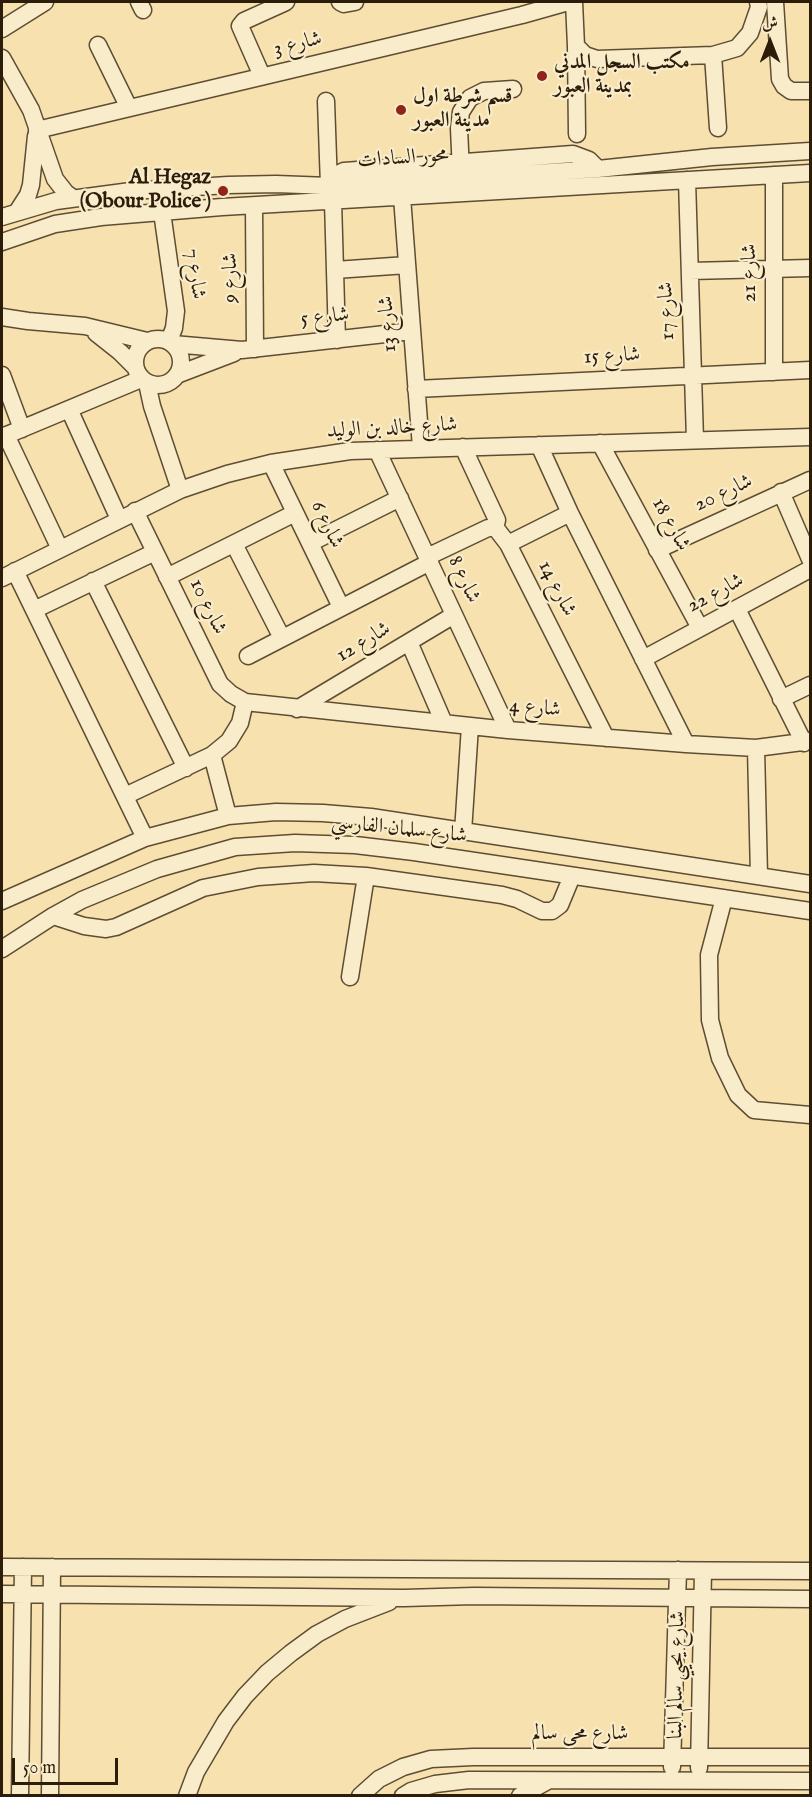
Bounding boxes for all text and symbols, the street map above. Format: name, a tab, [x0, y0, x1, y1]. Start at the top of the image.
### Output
north arrow	[740, 12, 800, 72]
text: ش	[762, 14, 778, 34]
street label: شارع 3	[271, 27, 325, 63]
place label: مكتب السجل المدني بمدينة العبور	[554, 51, 690, 101]
marker: مكتب السجل المدني بمدينة العبور	[535, 69, 549, 83]
place label: قسم شرطة اول مدينة العبور	[413, 85, 513, 135]
marker: قسم شرطة اول مدينة العبور	[394, 103, 408, 117]
street label: محور السادات	[357, 143, 449, 175]
place label: Al Hegaz (Obour Police )	[80, 166, 211, 216]
marker: Al Hegaz (Obour Police )	[216, 184, 230, 198]
street label: شارع 21	[738, 244, 764, 302]
street label: شارع 7	[178, 247, 210, 301]
street label: شارع 9	[219, 253, 245, 303]
street label: شارع 17	[654, 281, 682, 341]
street label: شارع 13	[374, 295, 404, 353]
street label: شارع 5	[299, 303, 351, 333]
street label: شارع 15	[583, 343, 641, 371]
street label: شارع خالد بن الوليد	[326, 413, 458, 445]
street label: شارع 20	[691, 470, 757, 518]
street label: شارع 18	[645, 494, 695, 556]
street label: شارع 6	[304, 497, 348, 553]
street label: شارع 8	[441, 552, 485, 608]
street label: شارع 14	[531, 557, 581, 621]
street label: شارع 22	[683, 569, 749, 619]
street label: شارع 10	[183, 575, 231, 639]
street label: شارع 12	[332, 617, 396, 669]
street label: شارع 4	[508, 694, 562, 724]
street label: شارع سلمان الفارسي	[330, 810, 468, 850]
street label: شارع يحيي سالم البنا	[664, 1611, 692, 1739]
street label: شارع محى سالم	[532, 1722, 628, 1748]
scale bar	[15, 1746, 122, 1784]
text: 50 m	[23, 1757, 56, 1780]

